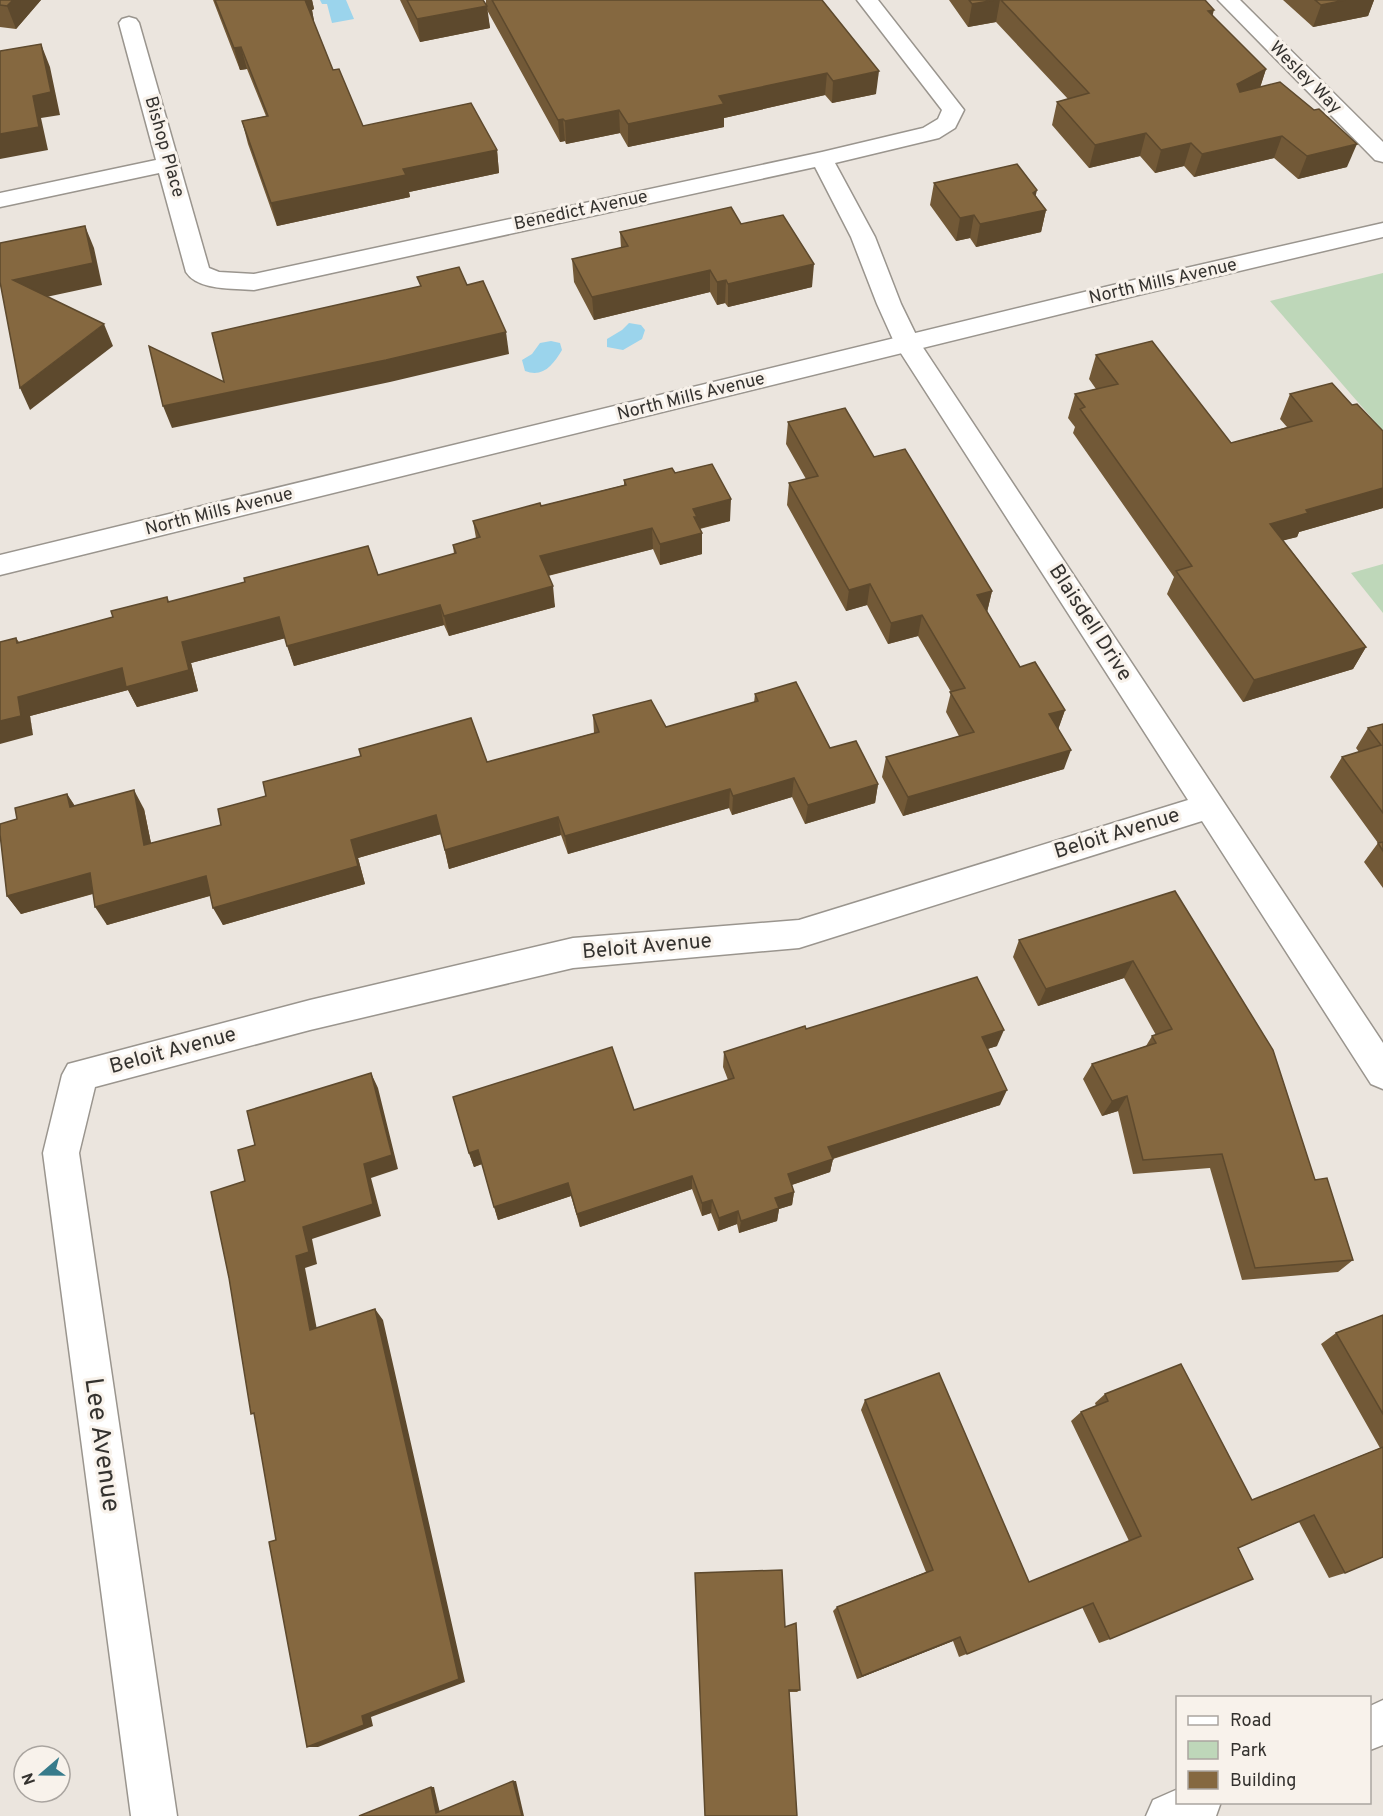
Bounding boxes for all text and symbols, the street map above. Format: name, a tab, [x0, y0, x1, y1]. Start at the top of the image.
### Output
street label: Wesley Way	[1264, 37, 1346, 119]
street label: Bishop Place	[139, 94, 189, 200]
street label: Benedict Avenue	[512, 186, 650, 236]
street label: North Mills Avenue	[1087, 254, 1239, 310]
street label: North Mills Avenue	[615, 368, 767, 426]
street label: North Mills Avenue	[143, 483, 295, 541]
street label: Blaisdell Drive	[1042, 559, 1138, 687]
street label: Beloit Avenue	[1051, 802, 1183, 866]
street label: Beloit Avenue	[581, 928, 713, 966]
street label: Beloit Avenue	[107, 1021, 239, 1081]
street label: Lee Avenue	[75, 1376, 127, 1514]
legend	[1176, 1696, 1371, 1804]
text: Road	[1230, 1710, 1272, 1733]
text: Park	[1230, 1740, 1267, 1763]
north arrow	[12, 1744, 72, 1804]
text: N	[18, 1770, 41, 1787]
text: Building	[1230, 1770, 1296, 1793]

